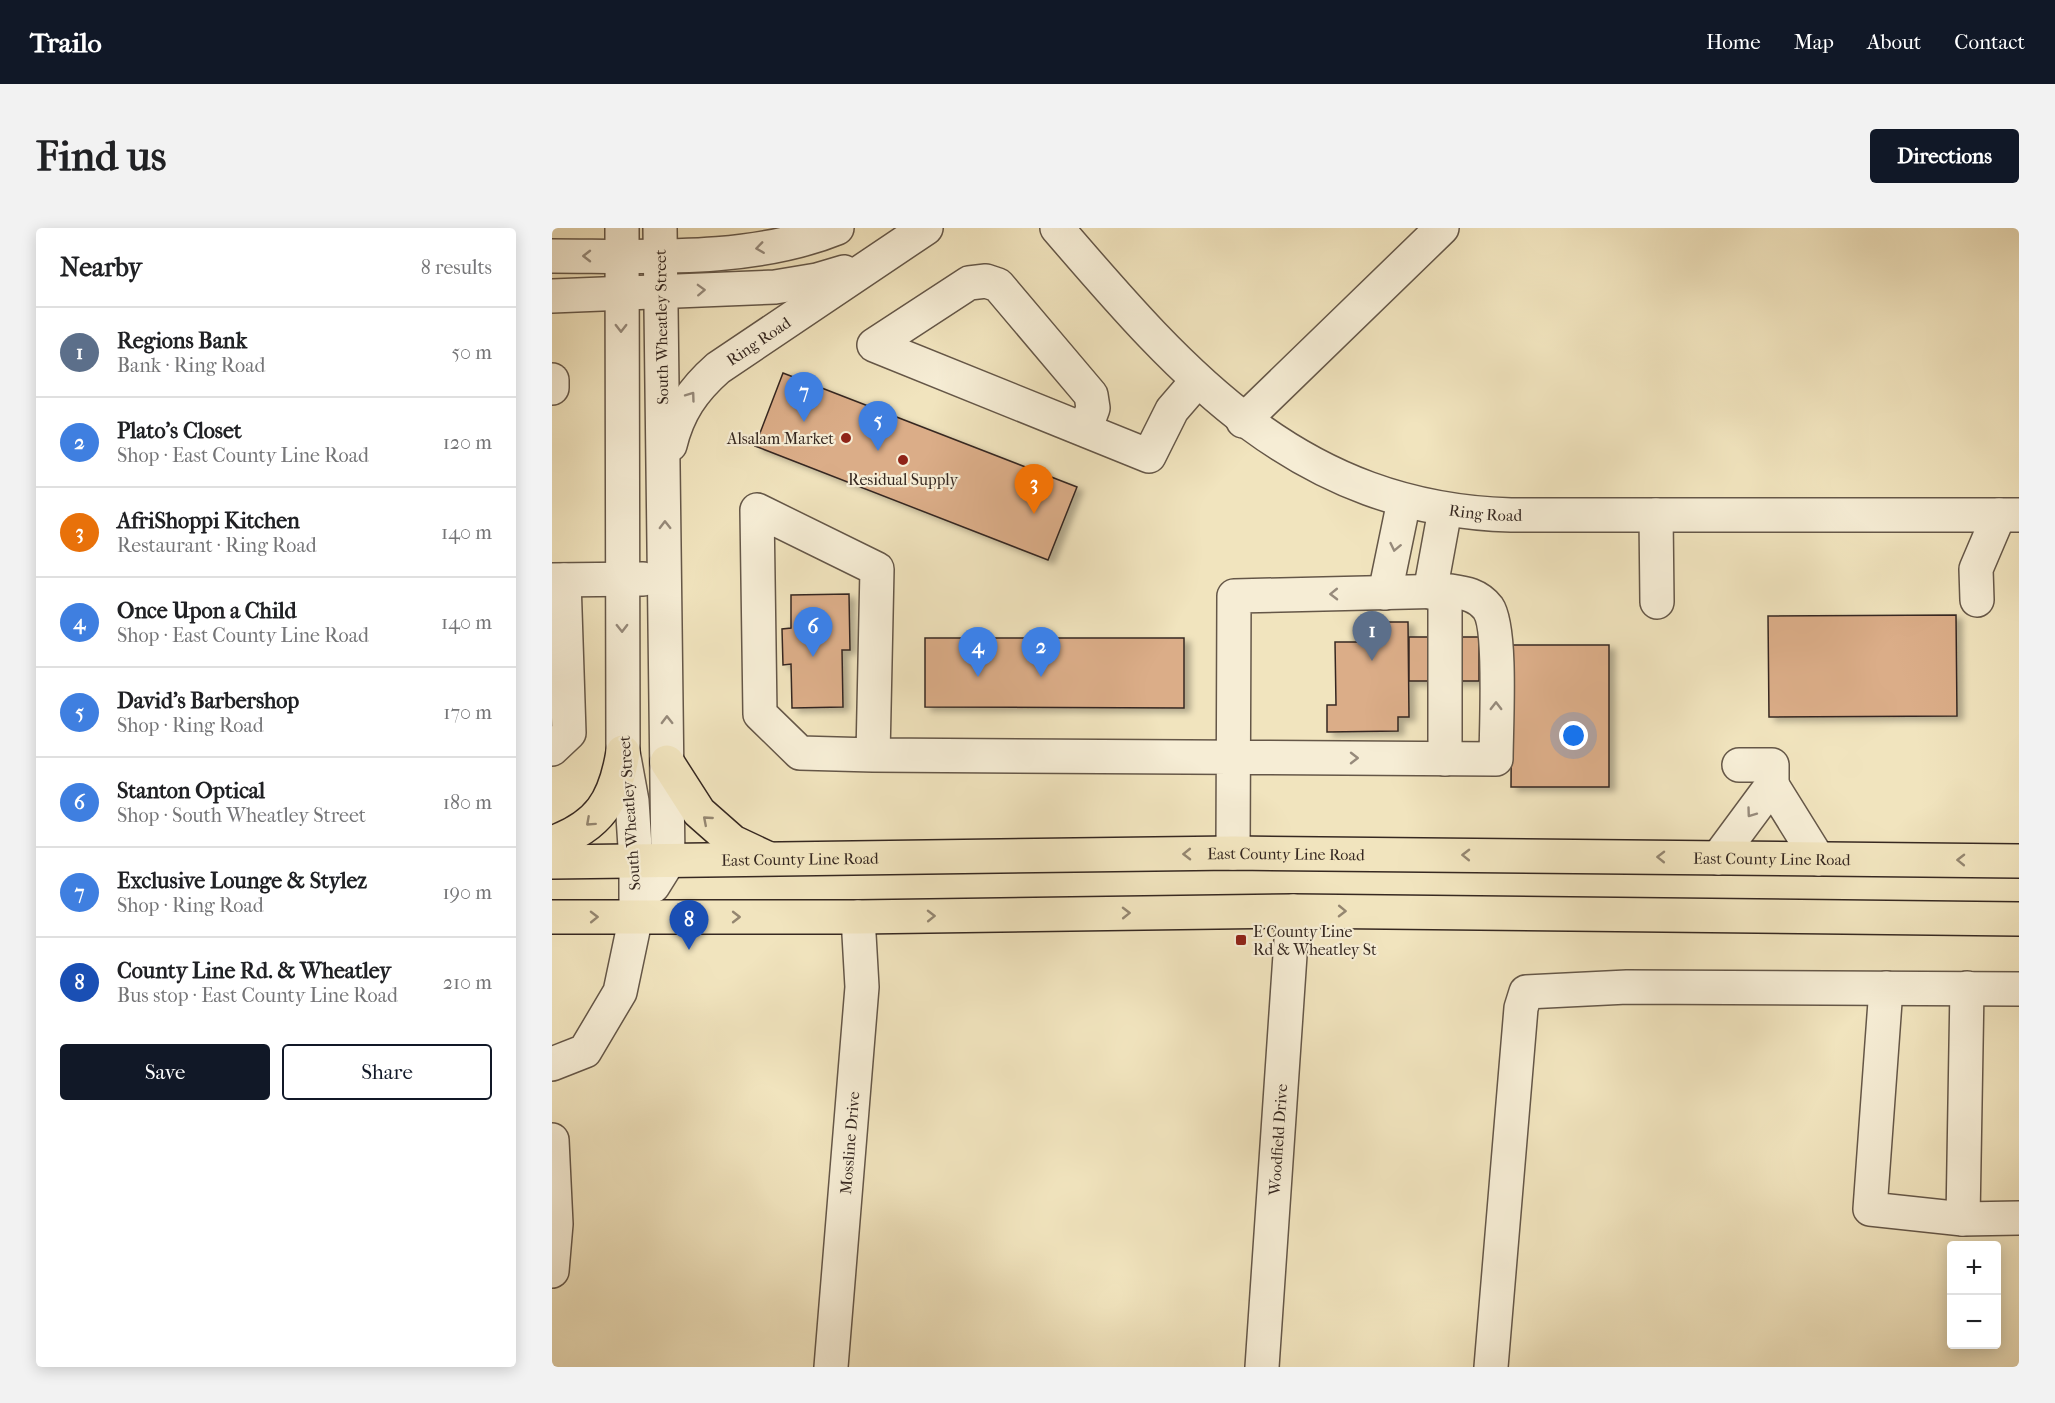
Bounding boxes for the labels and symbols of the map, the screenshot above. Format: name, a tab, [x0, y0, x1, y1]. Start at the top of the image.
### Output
one-way arrow	[756, 242, 765, 254]
street label: South Wheatley Street	[651, 249, 672, 405]
one-way arrow	[582, 250, 591, 262]
one-way arrow	[696, 284, 705, 297]
street label: Ring Road	[723, 313, 795, 370]
one-way arrow	[615, 324, 627, 333]
pin: 7	[784, 372, 824, 422]
one-way arrow	[684, 391, 695, 402]
pin: 5	[858, 402, 898, 451]
place label: Alsalam Market	[726, 429, 834, 448]
marker: Alsalam Market	[839, 431, 853, 445]
marker: Residual Supply	[896, 453, 910, 467]
pin: 3	[1014, 464, 1054, 514]
place label: Residual Supply	[848, 470, 958, 489]
street label: Ring Road	[1448, 500, 1523, 525]
one-way arrow	[658, 520, 671, 529]
one-way arrow	[1389, 542, 1402, 552]
one-way arrow	[1330, 588, 1339, 600]
pin: 6	[794, 608, 832, 657]
pin: 1	[1352, 612, 1392, 661]
one-way arrow	[616, 624, 628, 633]
pin: 4	[958, 628, 998, 677]
pin: 2	[1022, 628, 1060, 677]
one-way arrow	[1489, 701, 1502, 710]
one-way arrow	[660, 715, 673, 724]
your location	[1559, 721, 1588, 750]
street label: South Wheatley Street	[615, 735, 644, 891]
one-way arrow	[1350, 752, 1359, 764]
one-way arrow	[1748, 806, 1759, 817]
one-way arrow	[586, 815, 597, 826]
one-way arrow	[703, 816, 714, 827]
street label: East County Line Road	[1207, 844, 1365, 864]
one-way arrow	[1182, 848, 1191, 860]
street label: East County Line Road	[721, 849, 879, 870]
one-way arrow	[1461, 849, 1470, 861]
street label: East County Line Road	[1693, 849, 1851, 869]
one-way arrow	[1656, 851, 1665, 863]
one-way arrow	[1956, 854, 1965, 866]
pin: 8	[670, 900, 708, 950]
one-way arrow	[1338, 905, 1347, 918]
one-way arrow	[1122, 907, 1131, 919]
one-way arrow	[927, 910, 936, 922]
one-way arrow	[589, 911, 598, 923]
one-way arrow	[732, 911, 741, 923]
place label: E County Line Rd & Wheatley St	[1253, 922, 1377, 959]
marker: E County Line Rd & Wheatley St	[1234, 933, 1248, 947]
street label: Woodfield Drive	[1265, 1083, 1291, 1197]
street label: Mossline Drive	[836, 1091, 863, 1195]

